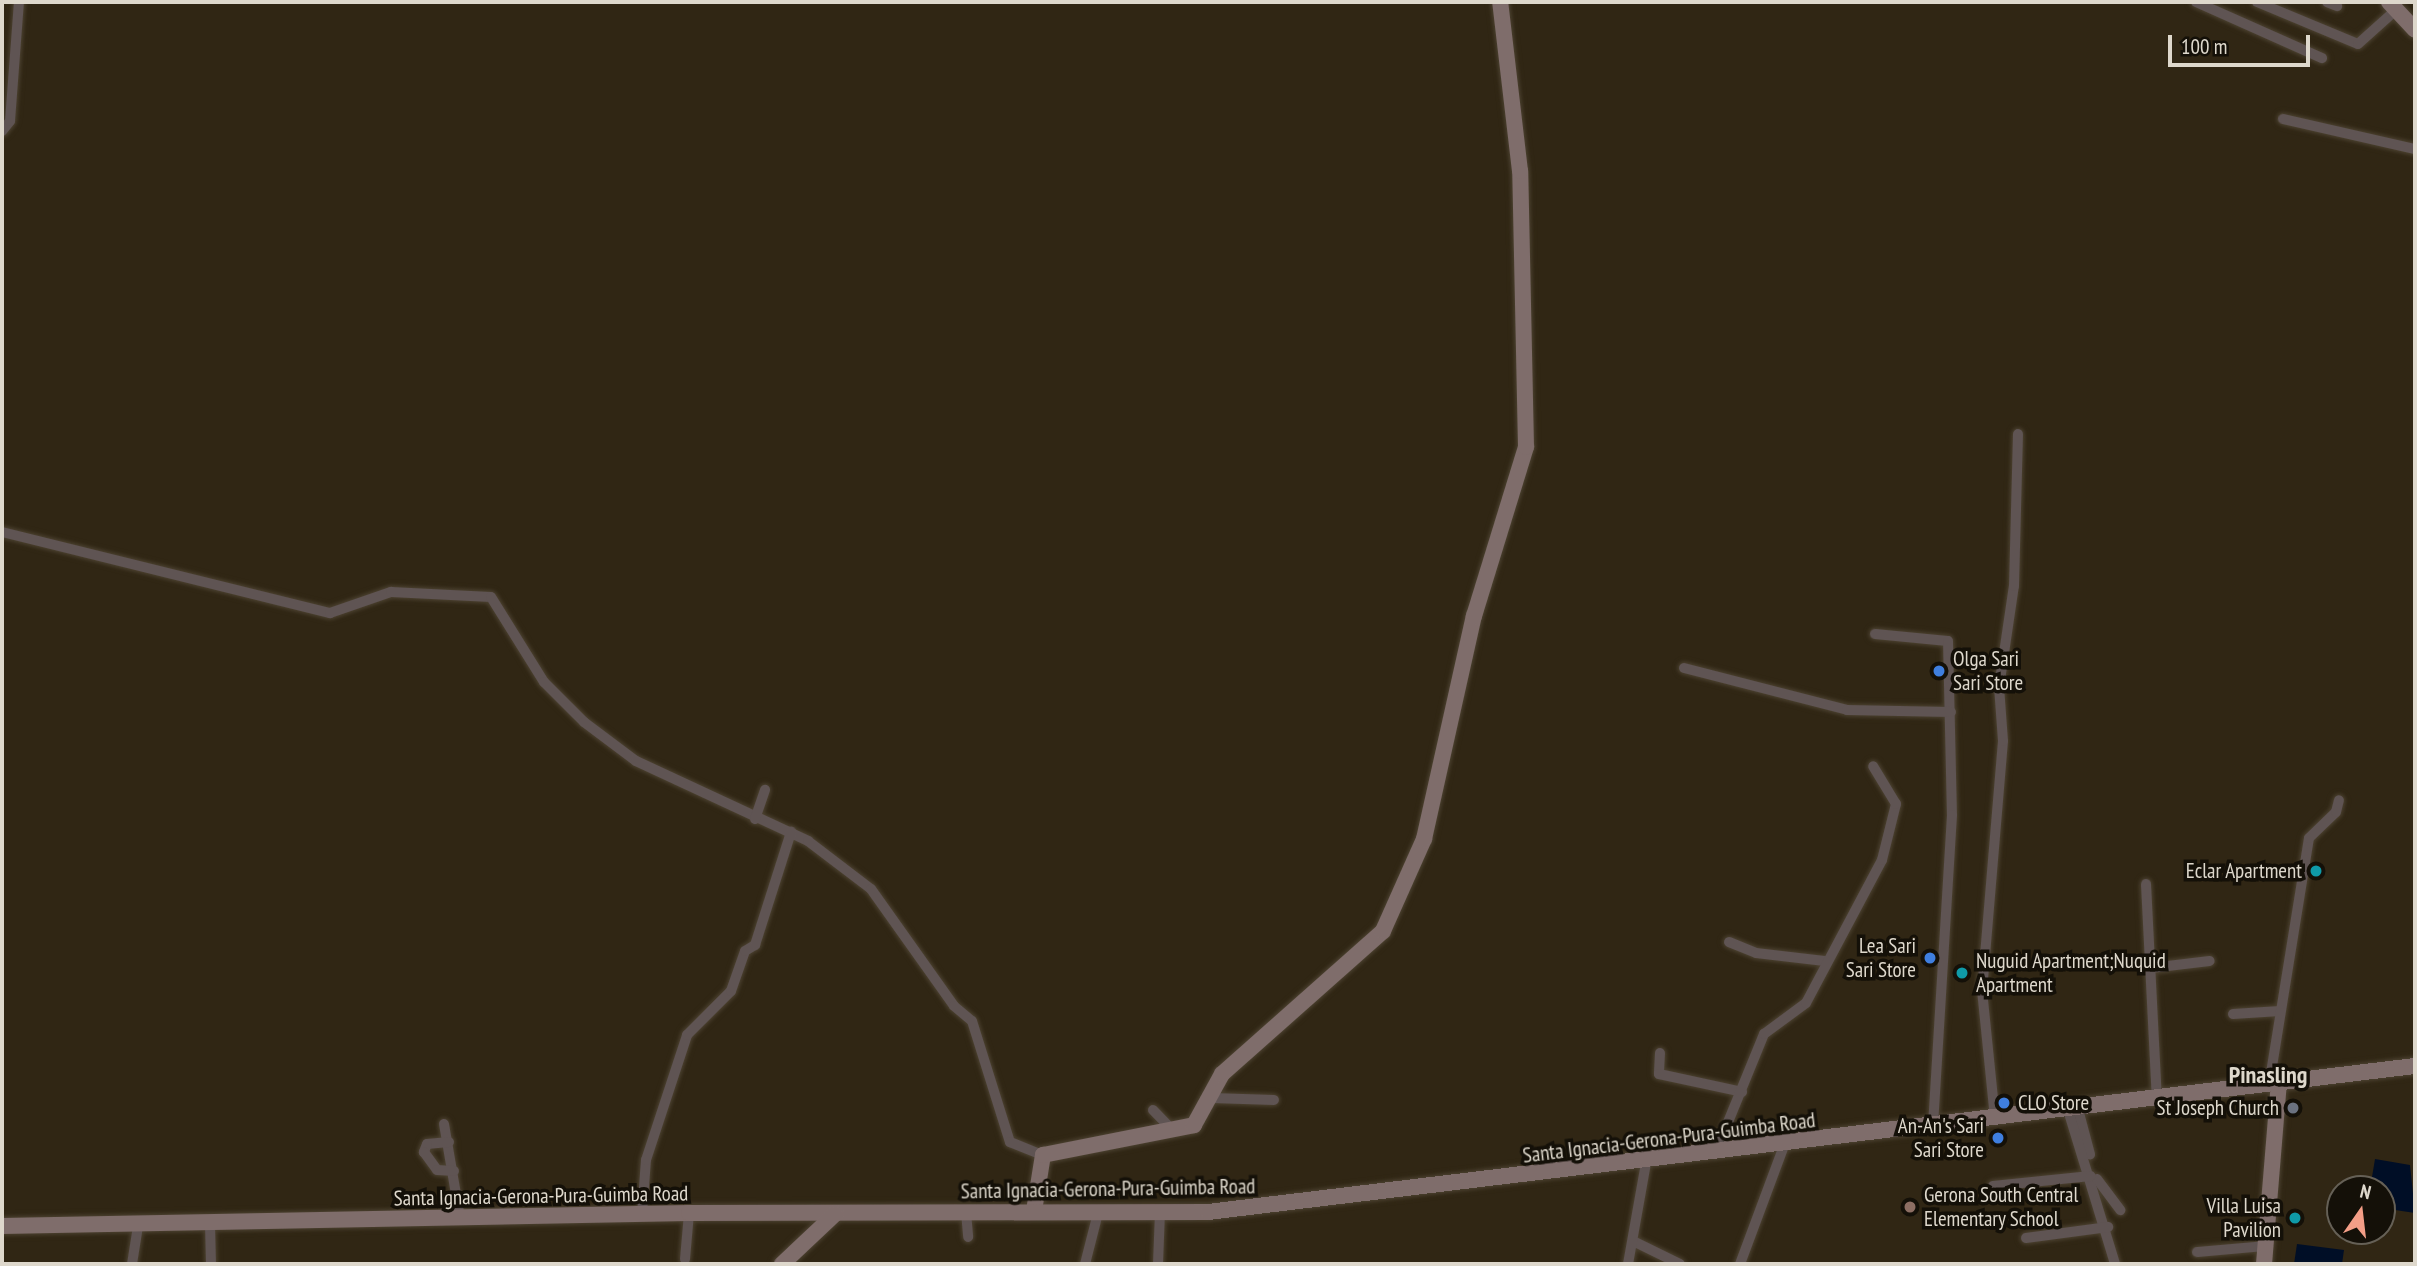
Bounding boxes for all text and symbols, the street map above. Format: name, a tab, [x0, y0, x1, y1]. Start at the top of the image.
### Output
scale bar	[2172, 21, 2314, 65]
text: 100 m	[2181, 33, 2227, 60]
place label: Olga Sari Sari Store	[1953, 646, 2023, 696]
marker: Olga Sari Sari Store	[1931, 663, 1947, 679]
place label: Eclar Apartment	[2185, 858, 2302, 884]
marker: Eclar Apartment	[2308, 863, 2324, 879]
place label: Lea Sari Sari Store	[1846, 933, 1916, 983]
place label: Nuguid Apartment;Nuquid Apartment	[1976, 948, 2166, 998]
marker: Lea Sari Sari Store	[1922, 950, 1938, 966]
marker: Nuguid Apartment;Nuquid Apartment	[1954, 965, 1970, 981]
district label: Pinasling	[2229, 1061, 2307, 1089]
place label: CLO Store	[2018, 1090, 2089, 1116]
marker: CLO Store	[1996, 1095, 2012, 1111]
place label: St Joseph Church	[2157, 1095, 2279, 1121]
marker: St Joseph Church	[2285, 1100, 2301, 1116]
street label: Santa Ignacia-Gerona-Pura-Guimba Road	[1521, 1108, 1817, 1168]
place label: An-An's Sari Sari Store	[1898, 1113, 1984, 1163]
marker: An-An's Sari Sari Store	[1990, 1130, 2006, 1146]
street label: Santa Ignacia-Gerona-Pura-Guimba Road	[960, 1174, 1256, 1204]
north arrow	[2326, 1175, 2396, 1245]
text: N	[2358, 1179, 2373, 1204]
street label: Santa Ignacia-Gerona-Pura-Guimba Road	[393, 1181, 689, 1211]
place label: Gerona South Central Elementary School	[1924, 1182, 2078, 1232]
place label: Villa Luisa Pavilion	[2206, 1193, 2281, 1243]
marker: Gerona South Central Elementary School	[1902, 1199, 1918, 1215]
marker: Villa Luisa Pavilion	[2287, 1210, 2303, 1226]

